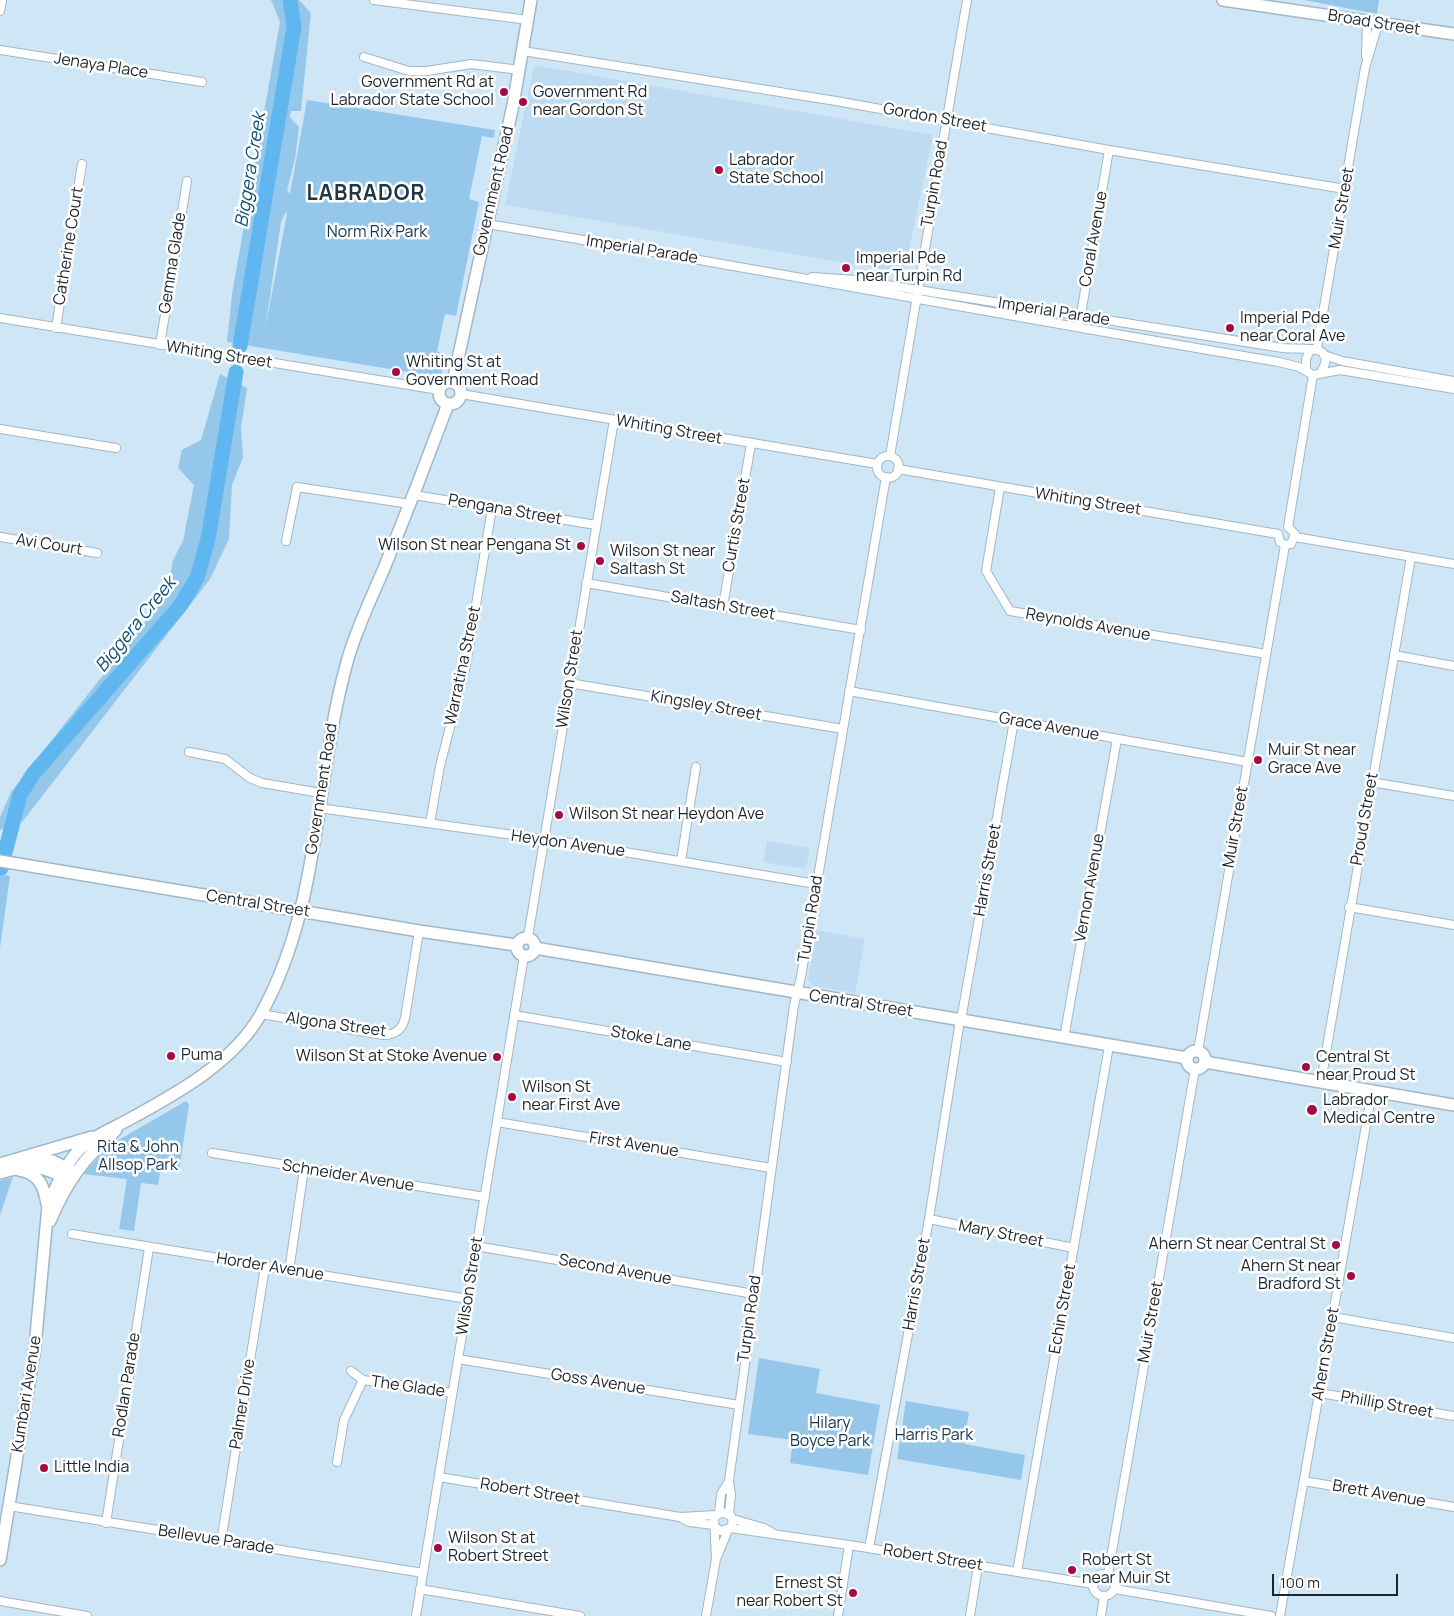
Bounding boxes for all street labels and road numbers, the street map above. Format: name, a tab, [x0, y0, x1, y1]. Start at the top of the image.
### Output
street label: Broad Street	[1326, 6, 1422, 40]
street label: Jenaya Place	[53, 49, 149, 83]
street label: Gordon Street	[882, 99, 988, 137]
street label: Government Road	[470, 124, 518, 258]
street label: Turpin Road	[918, 139, 952, 229]
street label: Muir Street	[1325, 166, 1359, 250]
street label: Catherine Court	[50, 185, 88, 307]
street label: Coral Avenue	[1076, 190, 1112, 288]
street label: Gemma Glade	[156, 211, 190, 315]
street label: Imperial Parade	[585, 232, 699, 268]
street label: Imperial Parade	[997, 294, 1111, 330]
street label: Whiting Street	[164, 337, 274, 373]
street label: Whiting Street	[614, 411, 724, 449]
street label: Curtis Street	[719, 476, 755, 574]
street label: Whiting Street	[1033, 484, 1143, 520]
street label: Pengana Street	[447, 491, 563, 529]
street label: Avi Court	[14, 530, 84, 560]
street label: Saltash Street	[669, 587, 777, 625]
street label: Warratina Street	[441, 604, 485, 728]
street label: Reynolds Avenue	[1024, 605, 1152, 645]
street label: Wilson Street	[553, 628, 587, 730]
street label: Kingsley Street	[649, 687, 763, 725]
street label: Grace Avenue	[997, 709, 1101, 745]
street label: Government Road	[302, 722, 342, 856]
street label: Proud Street	[1347, 771, 1383, 867]
street label: Muir Street	[1219, 785, 1253, 869]
street label: Harris Street	[970, 822, 1006, 918]
street label: Heydon Avenue	[510, 827, 626, 861]
street label: Vernon Avenue	[1071, 832, 1109, 944]
street label: Turpin Road	[795, 874, 827, 964]
street label: Central Street	[205, 886, 311, 922]
street label: Central Street	[808, 986, 914, 1022]
street label: Algona Street	[284, 1008, 388, 1042]
street label: Stoke Lane	[609, 1022, 693, 1056]
street label: First Avenue	[588, 1128, 680, 1162]
street label: Schneider Avenue	[281, 1156, 415, 1196]
street label: Mary Street	[957, 1216, 1045, 1252]
street label: Wilson Street	[453, 1235, 487, 1337]
street label: Harris Street	[899, 1236, 935, 1332]
street label: Horder Avenue	[215, 1249, 325, 1285]
street label: Second Avenue	[557, 1251, 673, 1289]
street label: Echin Street	[1046, 1263, 1080, 1355]
street label: Turpin Road	[734, 1274, 766, 1364]
street label: Muir Street	[1134, 1280, 1168, 1364]
street label: Ahern Street	[1308, 1306, 1344, 1402]
street label: Rodlan Parade	[109, 1331, 145, 1439]
street label: Kumbari Avenue	[8, 1334, 46, 1454]
street label: Palmer Drive	[226, 1357, 260, 1451]
street label: Goss Avenue	[549, 1365, 647, 1399]
street label: The Glade	[370, 1372, 446, 1402]
street label: Phillip Street	[1339, 1387, 1435, 1423]
street label: Robert Street	[479, 1475, 581, 1509]
street label: Brett Avenue	[1331, 1476, 1427, 1512]
street label: Bellevue Parade	[157, 1521, 275, 1559]
street label: Robert Street	[882, 1541, 984, 1575]

